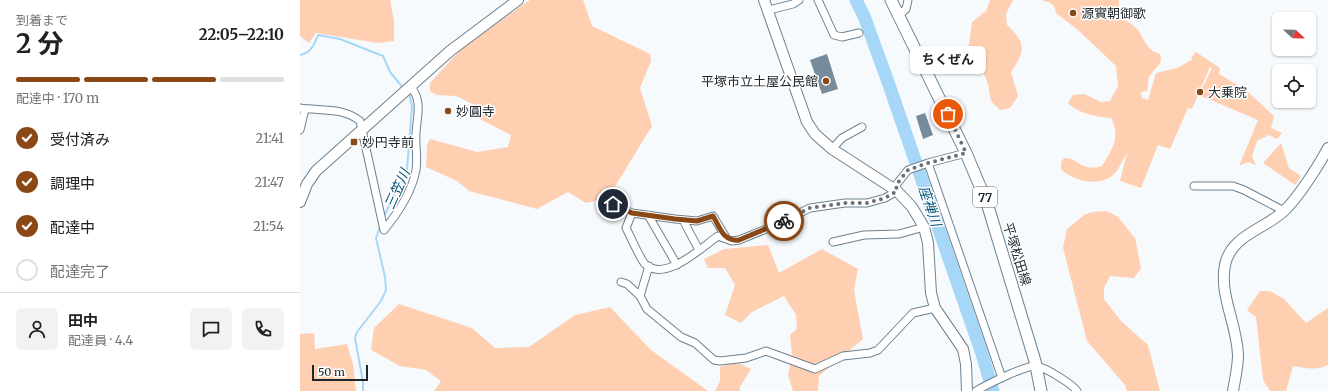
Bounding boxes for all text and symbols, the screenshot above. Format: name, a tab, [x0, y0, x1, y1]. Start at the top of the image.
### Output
place label: 源實朝御歌	[1081, 5, 1146, 22]
marker: 源實朝御歌	[1068, 8, 1078, 18]
text: 到着まで	[16, 12, 68, 29]
north arrow	[1272, 12, 1316, 56]
map controls	[1272, 12, 1316, 108]
text: 22:05–22:10	[199, 25, 284, 44]
text: 2 分	[16, 27, 63, 60]
callout: ちくぜん	[910, 46, 986, 74]
text: ちくぜん	[922, 51, 974, 68]
button: locate	[1272, 64, 1316, 108]
place label: 平塚市立土屋公民館	[701, 73, 818, 90]
marker: 平塚市立土屋公民館	[821, 76, 831, 86]
place label: 大乗院	[1208, 84, 1247, 101]
marker: 大乗院	[1195, 87, 1205, 97]
text: 配達中 · 170 m	[16, 90, 99, 107]
pin	[931, 97, 965, 131]
place label: 妙圓寺	[456, 103, 495, 120]
icon: bag	[937, 103, 959, 125]
marker: 妙圓寺	[443, 106, 453, 116]
icon: check	[16, 127, 38, 149]
text: 受付済み	[50, 130, 110, 149]
text: 21:41	[256, 130, 284, 147]
place label: 妙円寺前	[362, 134, 414, 151]
marker: 妙円寺前	[349, 137, 359, 147]
water label: 三笠川	[380, 164, 415, 212]
icon: check	[16, 171, 38, 193]
text: 調理中	[50, 174, 95, 193]
text: 21:47	[254, 174, 284, 191]
water label: 座禅川	[915, 183, 946, 231]
pin	[596, 187, 630, 221]
road number: 77	[973, 187, 997, 207]
icon: home	[602, 193, 624, 215]
courier	[764, 201, 804, 241]
icon: bike	[773, 210, 795, 232]
icon: check	[16, 215, 38, 237]
text: 配達中	[50, 218, 95, 237]
text: 21:54	[253, 218, 284, 235]
street label: 平塚松田線	[999, 220, 1035, 288]
text: 配達完了	[50, 262, 110, 281]
button: person	[16, 308, 58, 350]
button: chat	[190, 308, 232, 350]
button: phone	[242, 308, 284, 350]
text: 田中	[68, 311, 98, 330]
text: 配達員 · 4.4	[68, 332, 133, 349]
scale bar	[312, 363, 368, 382]
text: 50 m	[318, 365, 345, 379]

